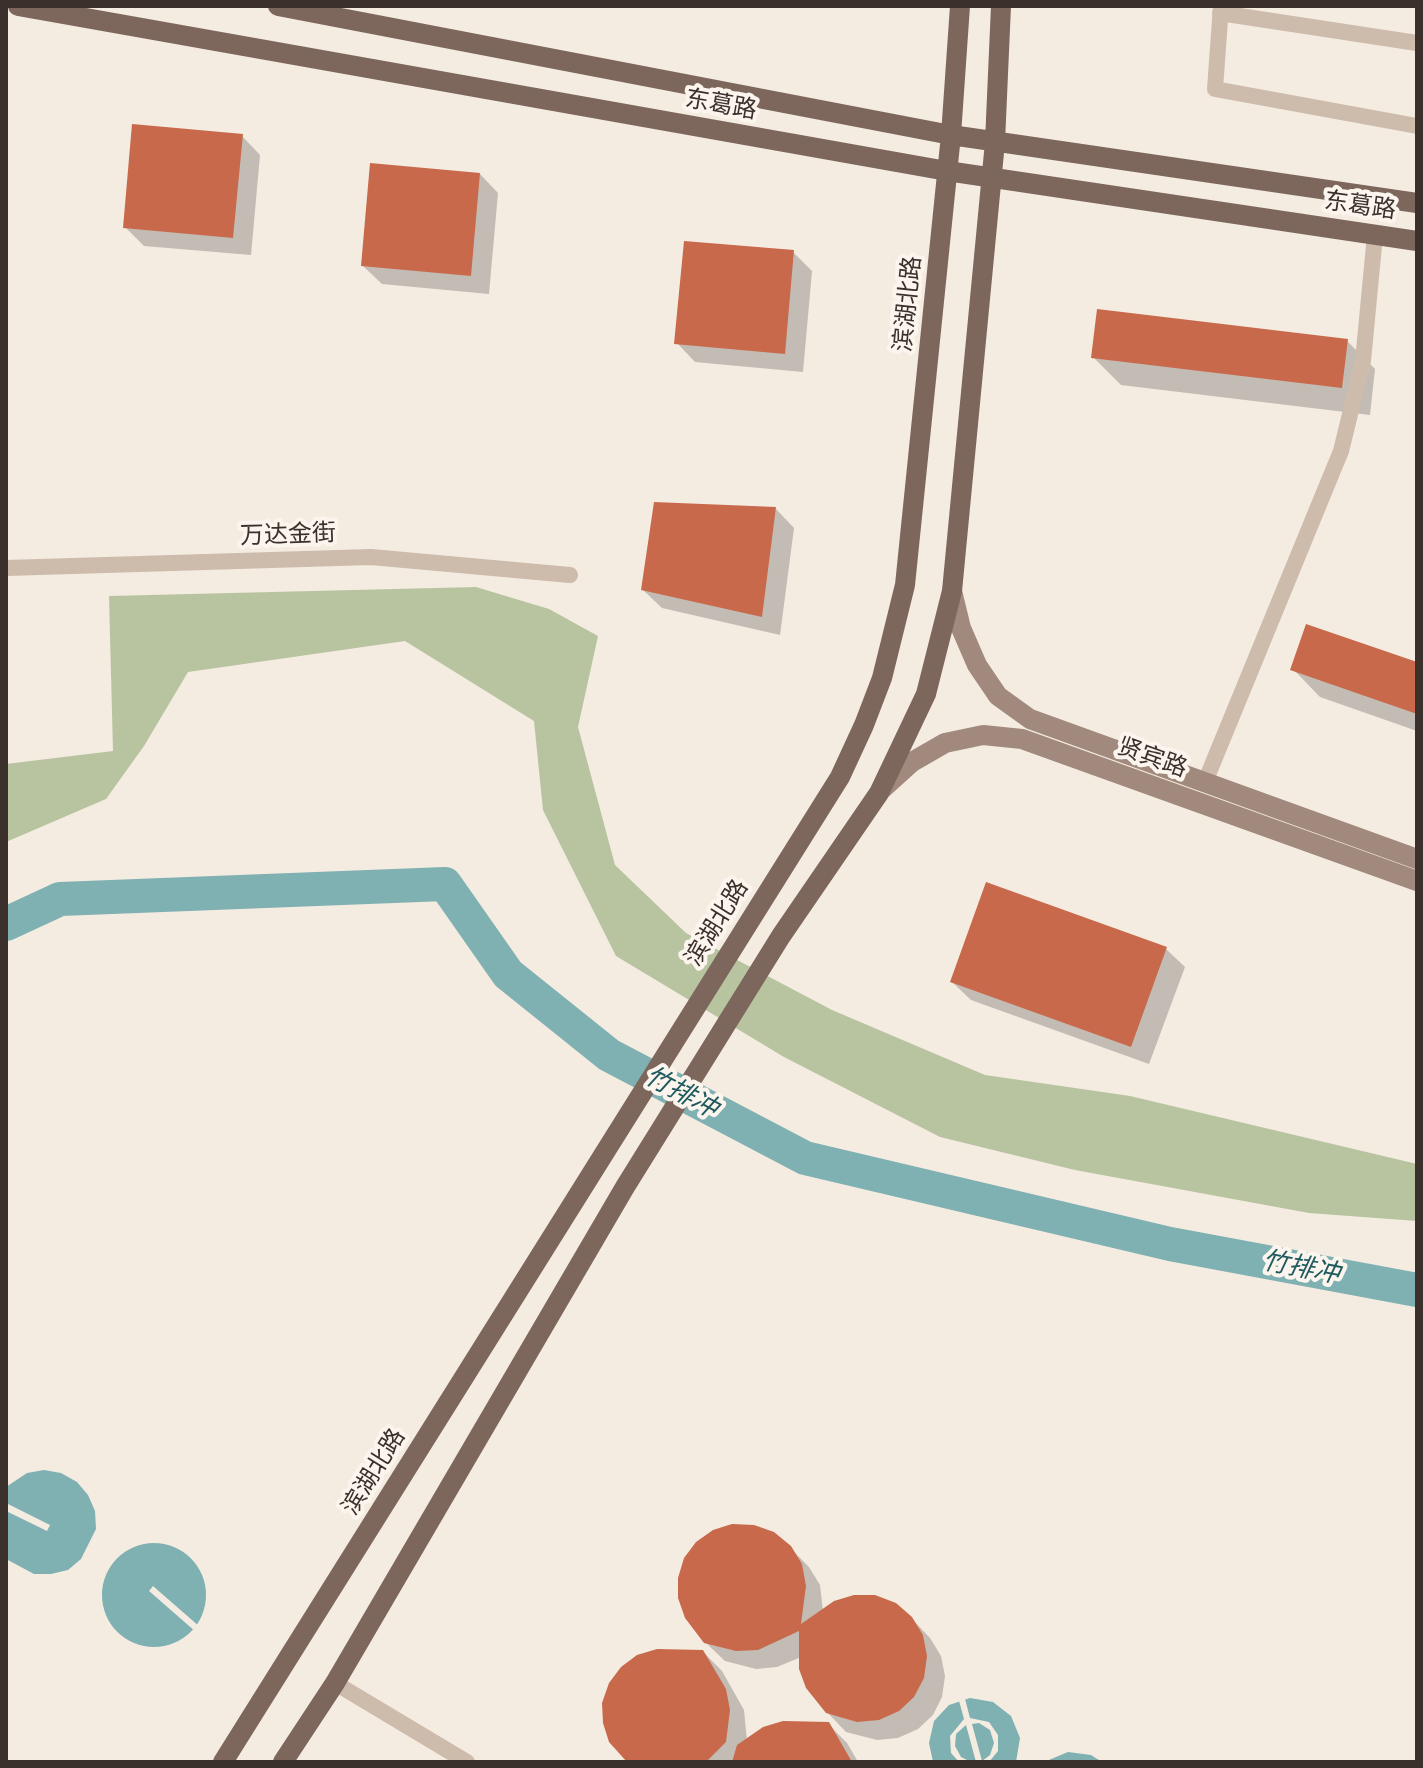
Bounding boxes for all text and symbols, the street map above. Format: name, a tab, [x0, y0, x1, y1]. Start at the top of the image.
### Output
street label: 东葛路	[683, 85, 759, 125]
street label: 东葛路	[1322, 187, 1398, 225]
street label: 滨湖北路	[889, 255, 927, 353]
street label: 万达金街	[240, 519, 336, 551]
street label: 贤宾路	[1113, 732, 1191, 784]
street label: 滨湖北路	[679, 875, 755, 971]
water label: 竹排冲	[639, 1061, 723, 1125]
water label: 竹排冲	[1260, 1245, 1342, 1291]
street label: 滨湖北路	[336, 1424, 412, 1520]

